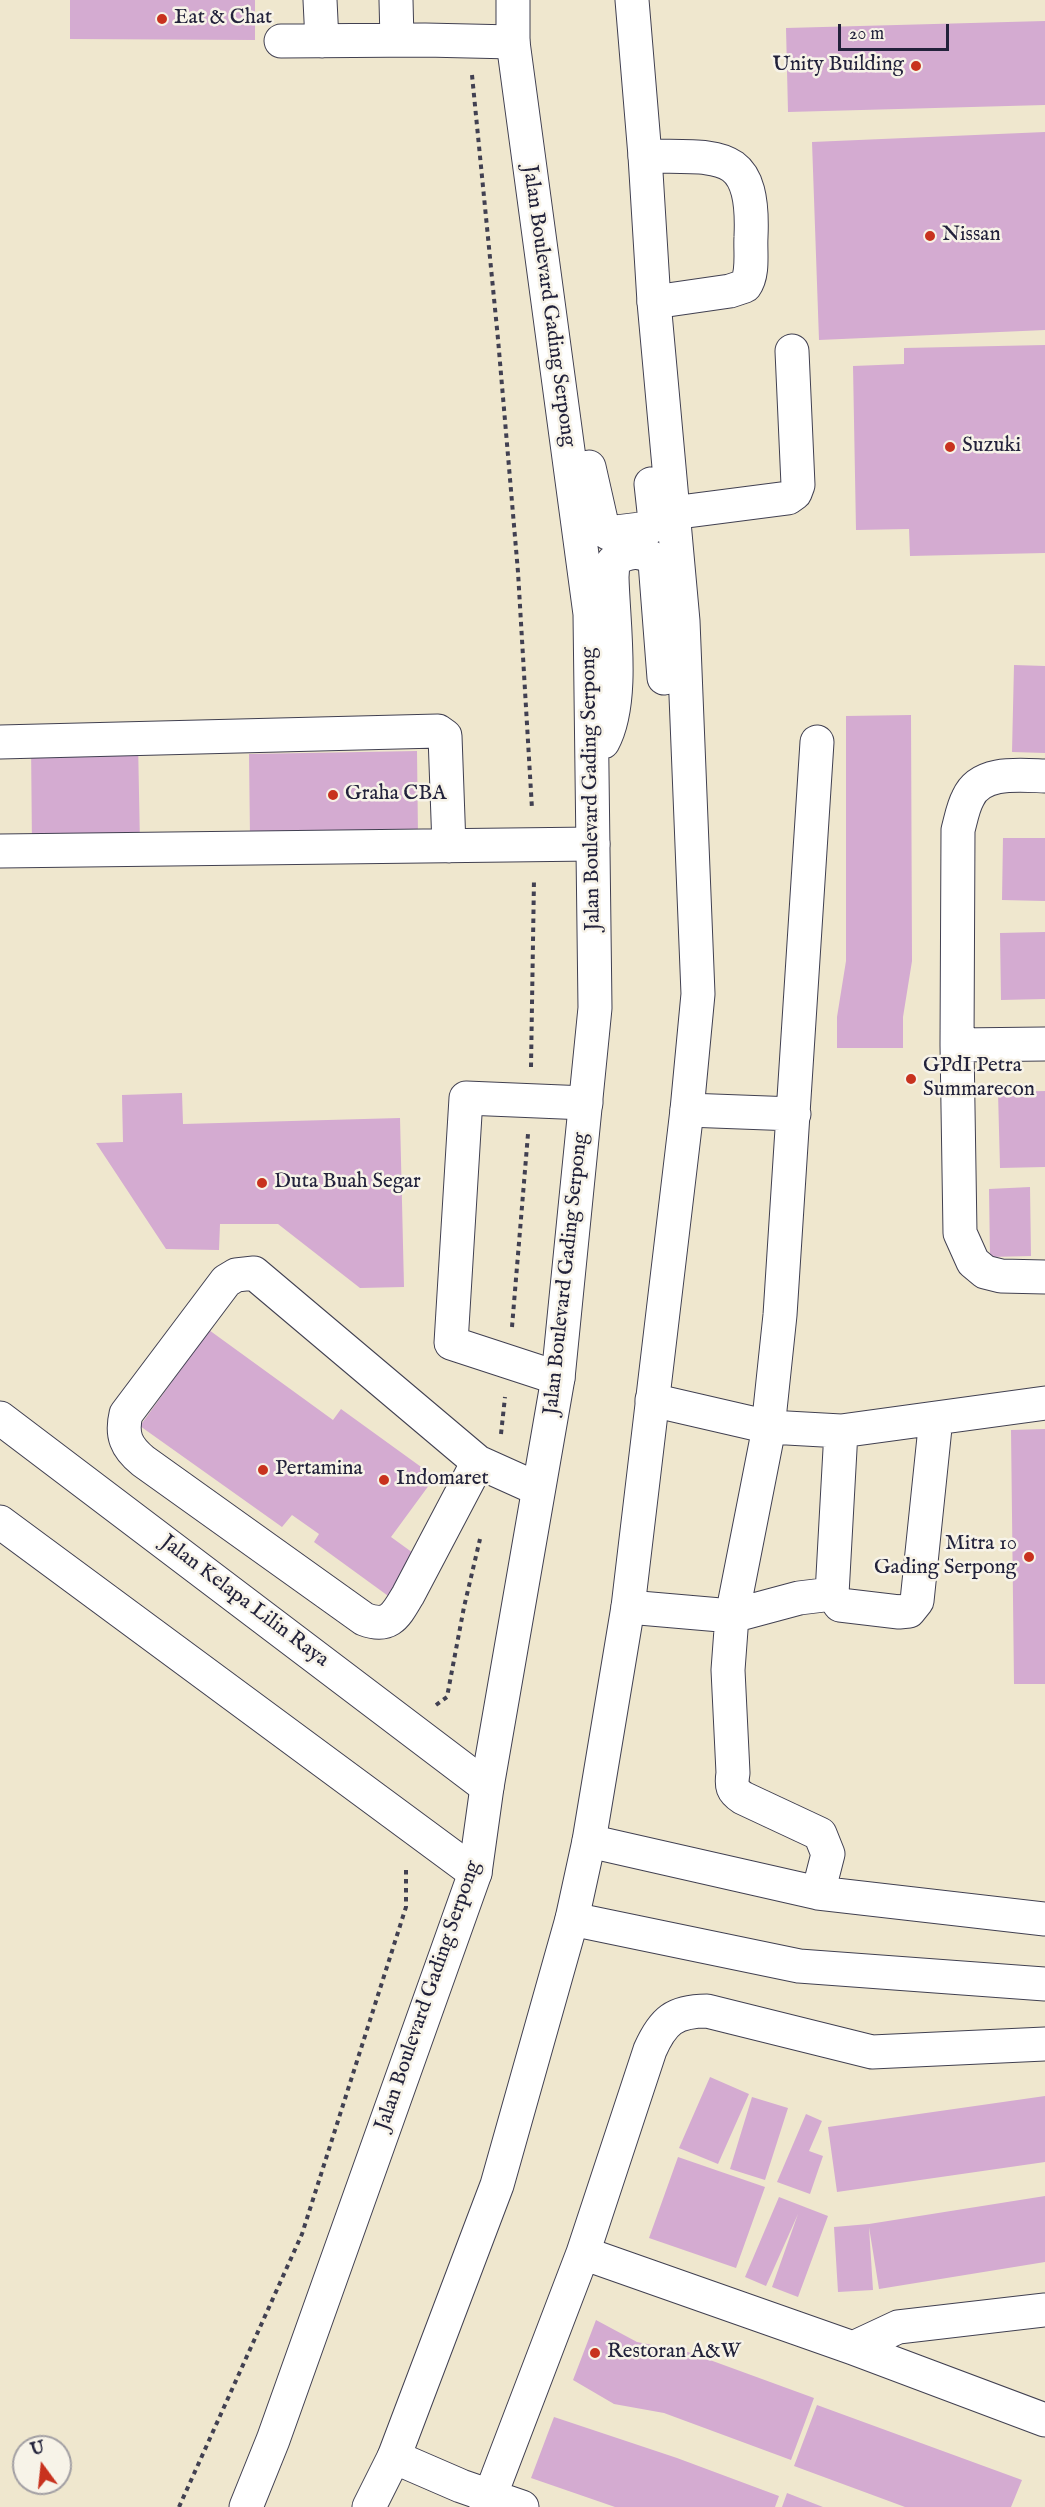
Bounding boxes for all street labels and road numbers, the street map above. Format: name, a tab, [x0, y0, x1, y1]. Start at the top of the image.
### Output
street label: Jalan Boulevard Gading Serpong	[516, 164, 580, 448]
street label: Jalan Boulevard Gading Serpong	[577, 647, 607, 931]
street label: Jalan Boulevard Gading Serpong	[540, 1132, 594, 1416]
street label: Jalan Kelapa Lilin Raya	[155, 1531, 333, 1673]
street label: Jalan Boulevard Gading Serpong	[371, 1858, 487, 2134]

